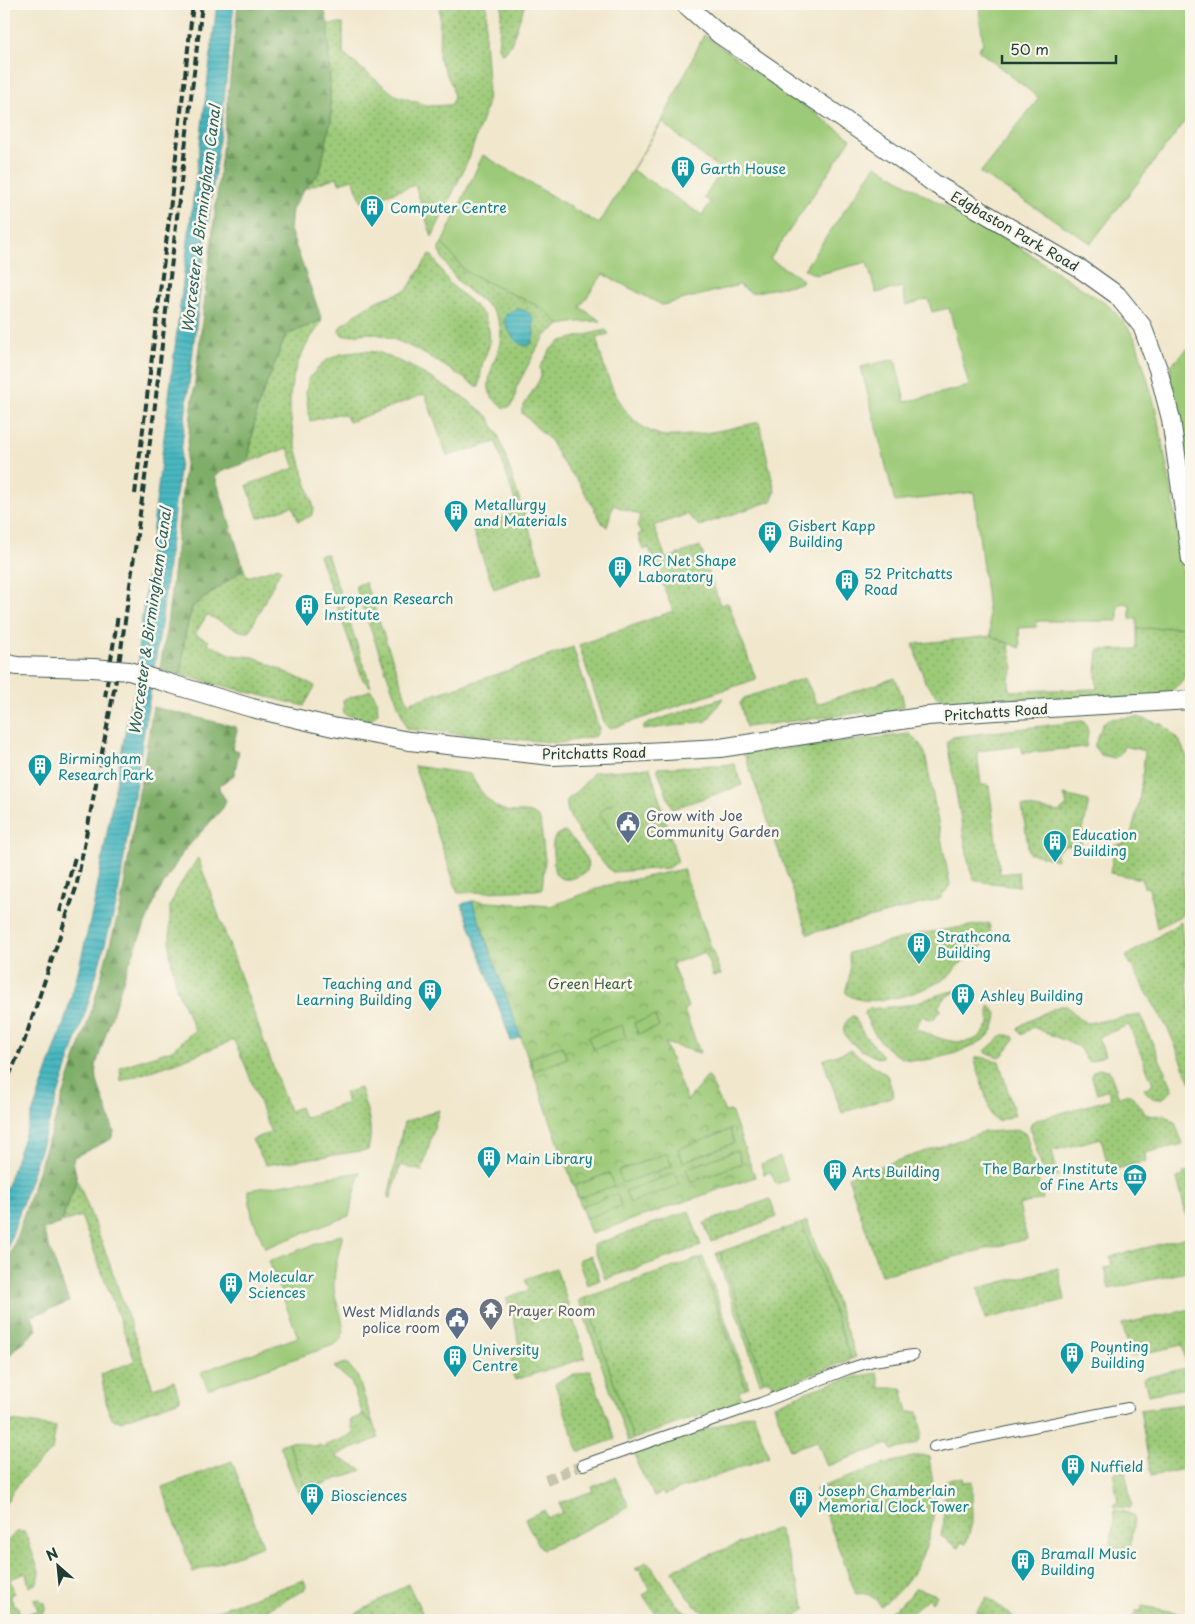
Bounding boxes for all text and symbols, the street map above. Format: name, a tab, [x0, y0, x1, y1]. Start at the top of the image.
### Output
scale bar	[1002, 32, 1116, 64]
text: 50 m	[1010, 37, 1049, 60]
water label: Worcester & Birmingham Canal	[175, 101, 226, 334]
building icon: Garth House	[670, 155, 696, 189]
place label: Garth House	[700, 158, 786, 179]
street label: Edgbaston Park Road	[947, 186, 1083, 276]
building icon: Computer Centre	[359, 194, 385, 228]
place label: Computer Centre	[390, 197, 507, 218]
place label: Metallurgy and Materials	[474, 494, 567, 531]
building icon: Metallurgy and Materials	[443, 499, 469, 533]
water label: Worcester & Birmingham Canal	[122, 503, 177, 736]
place label: Gisbert Kapp Building	[788, 515, 875, 552]
building icon: Gisbert Kapp Building	[757, 520, 783, 554]
place label: IRC Net Shape Laboratory	[638, 550, 736, 587]
building icon: IRC Net Shape Laboratory	[607, 555, 633, 589]
place label: 52 Pritchatts Road	[864, 563, 953, 600]
building icon: 52 Pritchatts Road	[834, 568, 860, 602]
place label: European Research Institute	[324, 588, 453, 625]
building icon: European Research Institute	[294, 593, 320, 627]
street label: Pritchatts Road	[943, 698, 1049, 726]
street label: Pritchatts Road	[542, 742, 646, 764]
place label: Birmingham Research Park	[58, 748, 154, 785]
building icon: Birmingham Research Park	[27, 753, 53, 787]
place label: Grow with Joe Community Garden	[646, 805, 779, 842]
public building icon: Grow with Joe Community Garden	[615, 810, 641, 844]
place label: Education Building	[1072, 824, 1137, 861]
building icon: Education Building	[1042, 829, 1068, 863]
place label: Strathcona Building	[936, 926, 1011, 963]
building icon: Strathcona Building	[906, 931, 932, 965]
place label: Teaching and Learning Building	[296, 973, 412, 1010]
park label: Green Heart	[548, 973, 633, 994]
building icon: Teaching and Learning Building	[417, 978, 443, 1012]
building icon: Ashley Building	[950, 982, 976, 1016]
place label: Ashley Building	[980, 985, 1083, 1006]
building icon: Main Library	[476, 1145, 502, 1179]
place label: Main Library	[506, 1148, 593, 1169]
building icon: Arts Building	[822, 1158, 848, 1192]
place label: The Barber Institute of Fine Arts	[982, 1158, 1118, 1195]
place label: Arts Building	[852, 1161, 940, 1182]
museum icon: The Barber Institute of Fine Arts	[1122, 1163, 1148, 1197]
place label: Molecular Sciences	[248, 1266, 314, 1303]
building icon: Molecular Sciences	[218, 1271, 244, 1305]
temple icon: Prayer Room	[478, 1297, 504, 1331]
place label: Prayer Room	[508, 1300, 596, 1321]
place label: West Midlands police room	[342, 1301, 440, 1338]
public building icon: West Midlands police room	[444, 1306, 470, 1340]
place label: Poynting Building	[1090, 1336, 1149, 1373]
place label: University Centre	[472, 1339, 539, 1376]
building icon: Poynting Building	[1059, 1341, 1085, 1375]
building icon: University Centre	[442, 1344, 468, 1378]
building icon: Nuffield	[1060, 1453, 1086, 1487]
place label: Nuffield	[1090, 1456, 1143, 1477]
place label: Joseph Chamberlain Memorial Clock Tower	[818, 1480, 969, 1517]
building icon: Biosciences	[299, 1482, 325, 1516]
place label: Biosciences	[330, 1485, 407, 1506]
building icon: Joseph Chamberlain Memorial Clock Tower	[788, 1485, 814, 1519]
north arrow	[32, 1542, 82, 1592]
text: N	[42, 1542, 62, 1566]
place label: Bramall Music Building	[1040, 1543, 1137, 1580]
building icon: Bramall Music Building	[1010, 1548, 1036, 1582]

